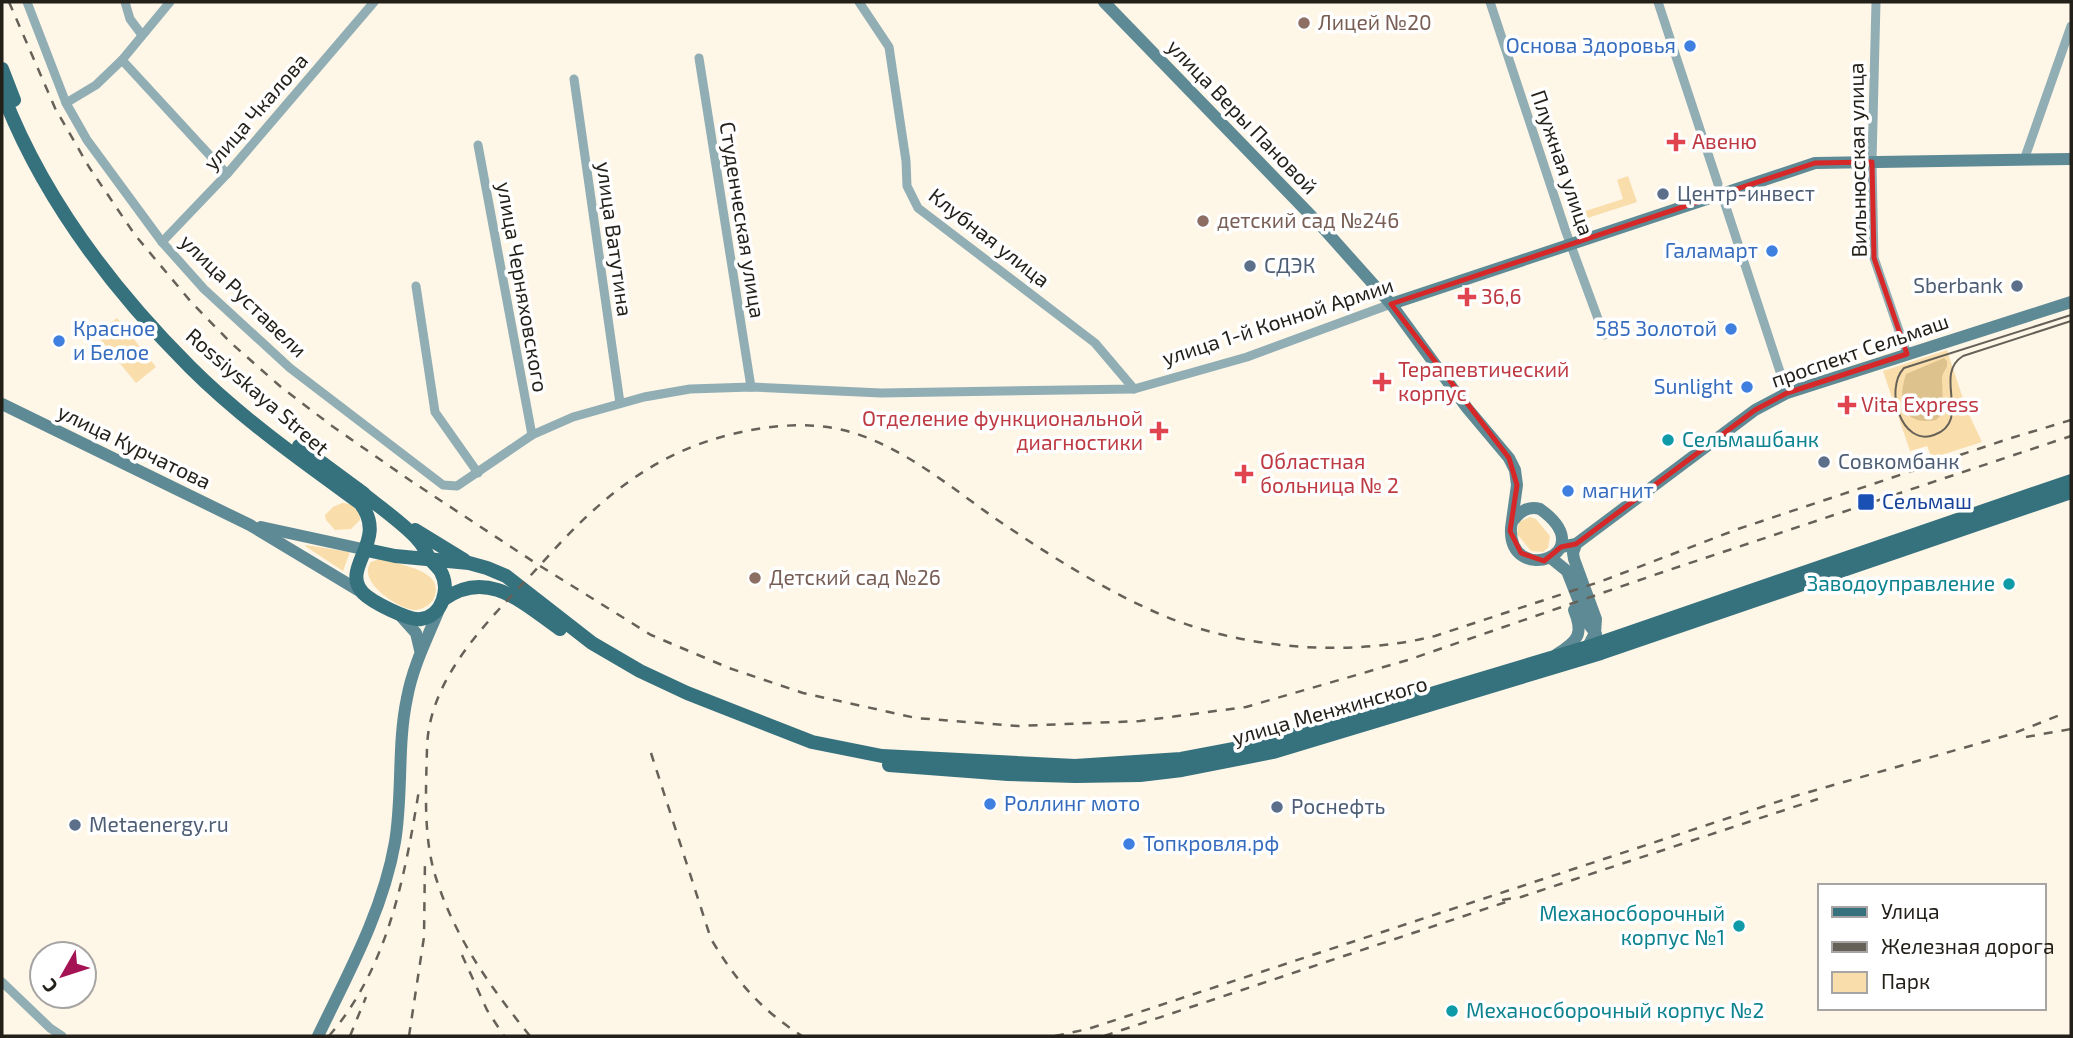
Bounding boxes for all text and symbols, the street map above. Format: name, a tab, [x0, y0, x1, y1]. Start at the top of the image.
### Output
place label: Лицей №20	[1318, 9, 1432, 34]
marker: Лицей №20	[1296, 15, 1312, 31]
place label: Основа Здоровья	[1506, 32, 1676, 57]
street label: улица Веры Пановой	[1162, 33, 1323, 199]
marker: Основа Здоровья	[1682, 38, 1698, 54]
street label: улица Чкалова	[197, 48, 313, 175]
street label: Вильнюсская улица	[1842, 62, 1872, 258]
street label: Плужная улица	[1526, 87, 1600, 239]
street label: Студенческая улица	[715, 120, 771, 320]
place label: Авеню	[1692, 128, 1757, 153]
marker: Авеню	[1666, 132, 1686, 152]
street label: улица Ватутина	[591, 160, 639, 318]
street label: улица Черняховского	[492, 180, 554, 394]
place label: Центр-инвест	[1677, 180, 1815, 205]
street label: Клубная улица	[924, 182, 1055, 292]
marker: Центр-инвест	[1655, 186, 1671, 202]
place label: детский сад №246	[1217, 207, 1399, 232]
marker: детский сад №246	[1195, 213, 1211, 229]
street label: улица Руставели	[175, 228, 312, 362]
place label: Галамарт	[1665, 237, 1758, 262]
marker: Галамарт	[1764, 243, 1780, 259]
place label: СДЭК	[1264, 252, 1315, 277]
marker: СДЭК	[1242, 258, 1258, 274]
street label: улица 1-й Конной Армии	[1159, 271, 1397, 371]
place label: Sberbank	[1913, 272, 2003, 297]
marker: Sberbank	[2009, 278, 2025, 294]
place label: 36,6	[1481, 283, 1522, 308]
marker: 36,6	[1459, 289, 1475, 305]
street label: проспект Сельмаш	[1767, 307, 1952, 392]
place label: Красное и Белое	[73, 315, 155, 364]
place label: 585 Золотой	[1596, 315, 1717, 340]
marker: 585 Золотой	[1723, 321, 1739, 337]
street label: Rossiyskaya Street	[182, 322, 334, 460]
marker: Красное и Белое	[51, 333, 67, 349]
place label: Терапевтический корпус	[1398, 356, 1569, 406]
marker: Терапевтический корпус	[1372, 372, 1392, 392]
place label: Sunlight	[1654, 373, 1733, 398]
marker: Sunlight	[1739, 379, 1755, 395]
place label: Vita Express	[1861, 391, 1979, 416]
marker: Vita Express	[1839, 397, 1855, 413]
street label: улица Курчатова	[54, 398, 215, 494]
place label: Отделение функциональной диагностики	[862, 405, 1143, 454]
marker: Отделение функциональной диагностики	[1149, 421, 1169, 441]
place label: Сельмашбанк	[1682, 426, 1819, 451]
marker: Сельмашбанк	[1660, 432, 1676, 448]
place label: Областная больница № 2	[1260, 448, 1399, 497]
place label: Совкомбанк	[1838, 448, 1959, 473]
marker: Совкомбанк	[1816, 454, 1832, 470]
marker: Областная больница № 2	[1234, 464, 1254, 484]
place label: магнит	[1582, 477, 1654, 502]
marker: магнит	[1560, 483, 1576, 499]
place label: Сельмаш	[1882, 488, 1972, 513]
marker: Сельмаш	[1856, 492, 1876, 512]
place label: Детский сад №26	[769, 564, 941, 589]
marker: Детский сад №26	[747, 570, 763, 586]
place label: Заводоуправление	[1807, 570, 1995, 596]
marker: Заводоуправление	[2001, 576, 2017, 592]
street label: улица Менжинского	[1229, 670, 1430, 750]
place label: Роллинг мото	[1004, 790, 1140, 815]
place label: Роснефть	[1291, 793, 1385, 818]
marker: Роллинг мото	[982, 796, 998, 812]
marker: Роснефть	[1269, 799, 1285, 815]
place label: Metaenergy.ru	[89, 811, 229, 836]
marker: Metaenergy.ru	[67, 817, 83, 833]
place label: Топкровля.рф	[1143, 830, 1279, 855]
marker: Топкровля.рф	[1121, 836, 1137, 852]
legend	[1818, 884, 2045, 1010]
text: Улица	[1881, 898, 1940, 923]
place label: Механосборочный корпус №1	[1539, 900, 1725, 950]
marker: Механосборочный корпус №1	[1731, 918, 1747, 934]
text: Железная дорога	[1881, 933, 2054, 958]
north arrow	[28, 940, 98, 1010]
text: Парк	[1881, 968, 1930, 993]
text: С	[37, 974, 62, 998]
place label: Механосборочный корпус №2	[1466, 997, 1764, 1023]
marker: Механосборочный корпус №2	[1444, 1003, 1460, 1019]

